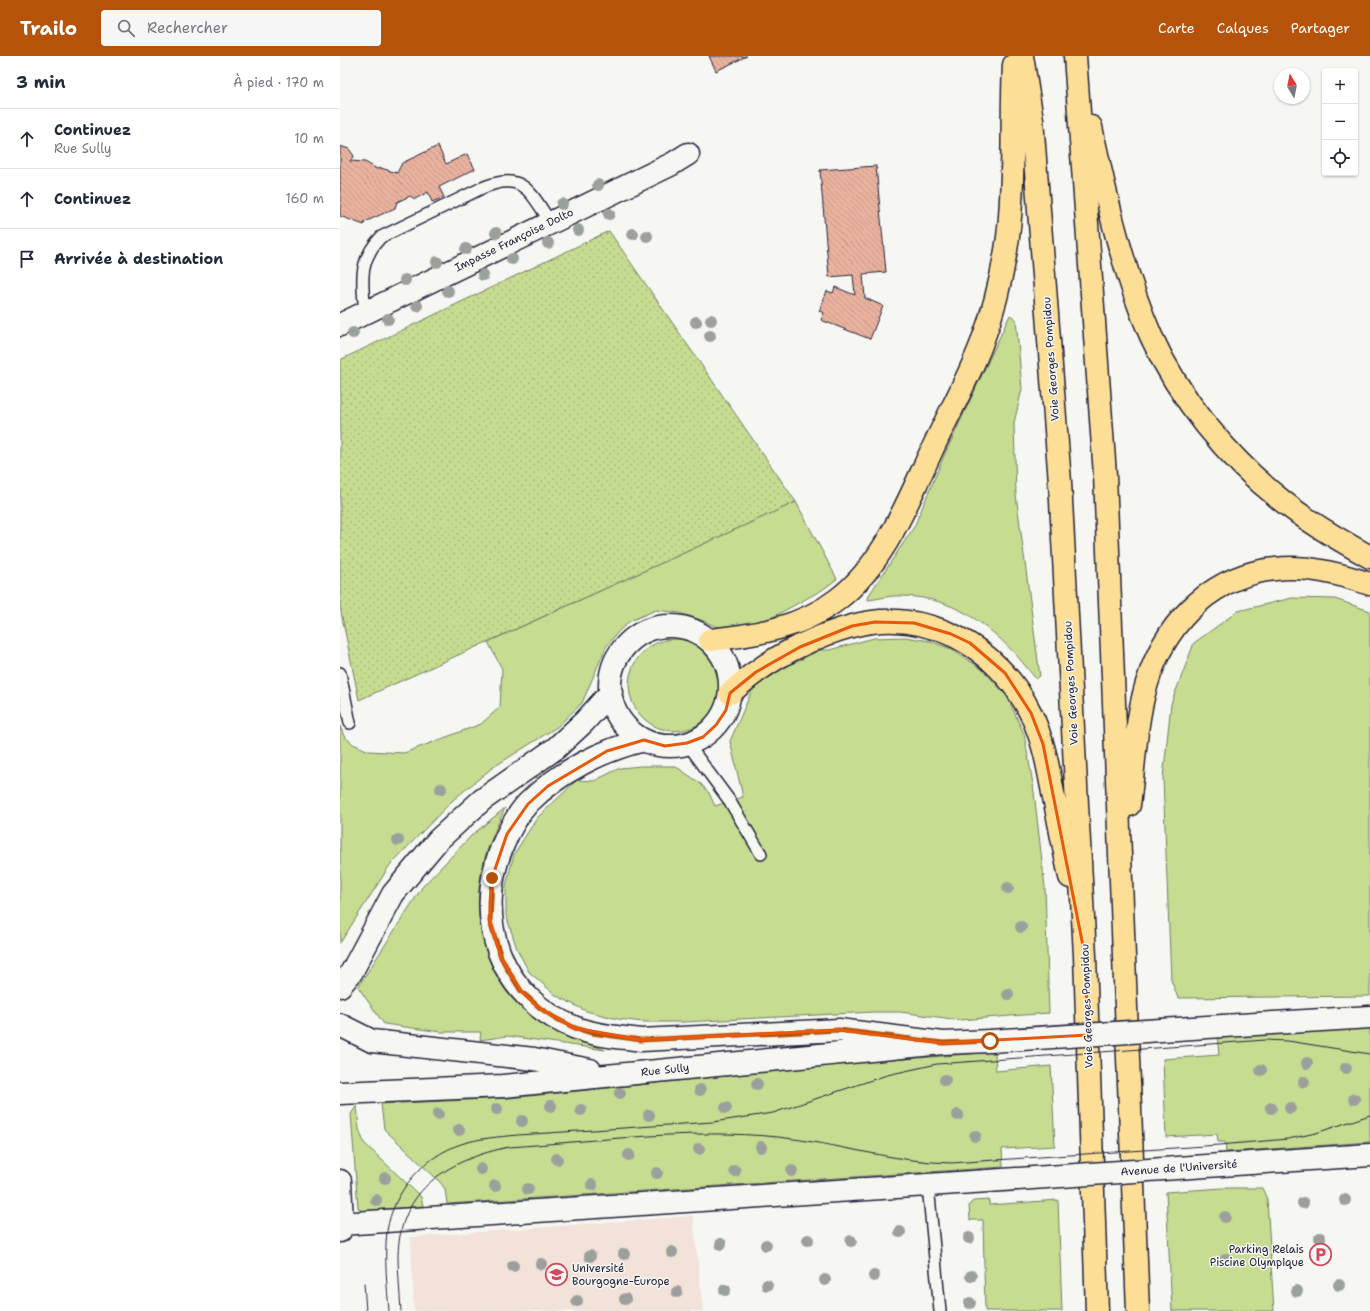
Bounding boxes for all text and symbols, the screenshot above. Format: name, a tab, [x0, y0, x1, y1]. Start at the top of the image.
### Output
search box	[101, 10, 381, 46]
text: Trailo	[20, 16, 77, 41]
icon: search	[115, 17, 137, 39]
text: Rechercher	[147, 18, 228, 38]
text: Carte	[1158, 19, 1195, 37]
text: Calques	[1217, 19, 1269, 37]
text: Partager	[1291, 19, 1350, 37]
north arrow	[1274, 68, 1310, 104]
map controls	[1322, 68, 1358, 176]
button: +	[1322, 68, 1358, 104]
text: 3 min	[16, 71, 66, 93]
text: À pied · 170 m	[233, 74, 324, 91]
button: −	[1322, 104, 1358, 140]
text: Continuez	[54, 120, 131, 140]
icon: ahead	[16, 128, 38, 150]
text: 10 m	[294, 130, 324, 147]
text: Rue Sully	[54, 140, 111, 157]
button: locate	[1322, 140, 1358, 176]
icon: ahead	[16, 188, 38, 210]
text: Continuez	[54, 189, 131, 209]
text: 160 m	[286, 190, 324, 207]
street label: Impasse Françoise Dolto	[452, 205, 576, 275]
icon: arrive	[16, 248, 38, 270]
text: Arrivée à destination	[54, 249, 223, 269]
street label: Voie Georges Pompidou	[1039, 296, 1063, 422]
street label: Voie Georges Pompidou	[1060, 620, 1082, 746]
route end	[483, 869, 501, 887]
street label: Voie Georges Pompidou	[1077, 943, 1097, 1069]
route start	[981, 1032, 999, 1050]
street label: Rue Sully	[640, 1060, 690, 1080]
street label: Avenue de l'Université	[1120, 1156, 1238, 1180]
place label: Parking Relais Piscine Olympique	[1210, 1242, 1304, 1270]
parking icon: Parking Relais Piscine Olympique	[1307, 1242, 1333, 1268]
school or university icon: Université Bourgogne-Europe	[543, 1261, 569, 1287]
place label: Université Bourgogne-Europe	[572, 1261, 670, 1289]

